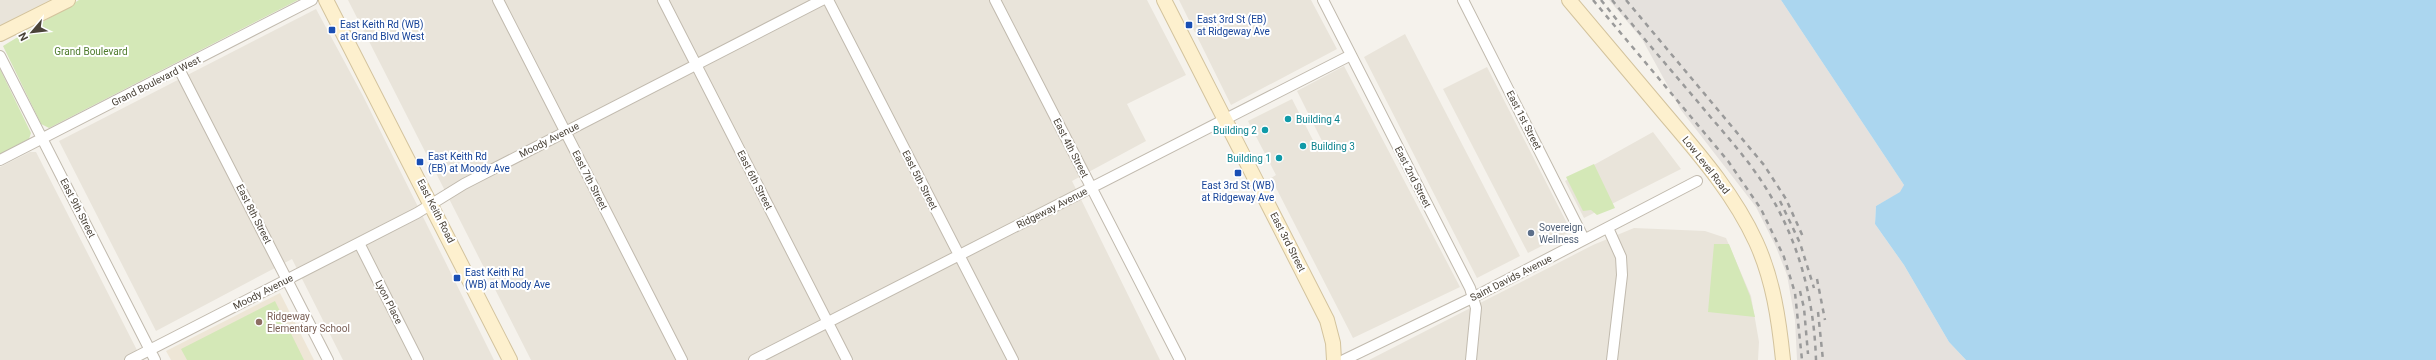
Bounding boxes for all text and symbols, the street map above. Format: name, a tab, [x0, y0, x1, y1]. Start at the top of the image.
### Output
north arrow	[12, 12, 52, 52]
place label: East 3rd St (EB) at Ridgeway Ave	[1197, 14, 1270, 37]
place label: East Keith Rd (WB) at Grand Blvd West	[340, 19, 424, 42]
marker: East 3rd St (EB) at Ridgeway Ave	[1184, 20, 1194, 30]
marker: East Keith Rd (WB) at Grand Blvd West	[327, 25, 337, 35]
text: N	[16, 30, 31, 43]
park label: Grand Boulevard	[54, 46, 128, 57]
street label: Grand Boulevard West	[110, 54, 202, 108]
street label: East 1st Street	[1504, 89, 1544, 151]
marker: Building 4	[1283, 114, 1293, 124]
place label: Building 4	[1296, 114, 1340, 125]
street label: East 4th Street	[1051, 116, 1091, 180]
street label: Moody Avenue	[517, 120, 581, 160]
place label: Building 2	[1213, 125, 1257, 136]
marker: Building 2	[1260, 125, 1270, 135]
street label: Low Level Road	[1680, 134, 1732, 196]
marker: Building 3	[1298, 141, 1308, 151]
place label: Building 3	[1311, 141, 1355, 152]
street label: East 2nd Street	[1393, 144, 1433, 210]
street label: East 7th Street	[570, 148, 610, 212]
street label: East 6th Street	[735, 148, 775, 212]
street label: East 5th Street	[900, 148, 940, 212]
place label: East Keith Rd (EB) at Moody Ave	[428, 151, 510, 175]
place label: Building 1	[1227, 153, 1271, 164]
marker: Building 1	[1274, 153, 1284, 163]
marker: East Keith Rd (EB) at Moody Ave	[415, 157, 425, 167]
marker: East 3rd St (WB) at Ridgeway Ave	[1233, 168, 1243, 178]
street label: East 9th Street	[58, 176, 98, 240]
street label: East Keith Road	[415, 177, 457, 245]
place label: East 3rd St (WB) at Ridgeway Ave	[1202, 180, 1274, 203]
street label: East 8th Street	[234, 182, 274, 246]
street label: Ridgeway Avenue	[1015, 185, 1089, 231]
street label: East 3rd Street	[1268, 210, 1308, 274]
place label: Sovereign Wellness	[1539, 222, 1583, 245]
marker: Sovereign Wellness	[1526, 228, 1536, 238]
street label: Saint Davids Avenue	[1468, 253, 1554, 303]
place label: East Keith Rd (WB) at Moody Ave	[465, 267, 550, 291]
street label: Moody Avenue	[231, 272, 295, 312]
marker: East Keith Rd (WB) at Moody Ave	[452, 273, 462, 283]
street label: Lyon Place	[373, 278, 405, 326]
place label: Ridgeway Elementary School	[267, 311, 350, 334]
marker: Ridgeway Elementary School	[254, 317, 264, 327]

